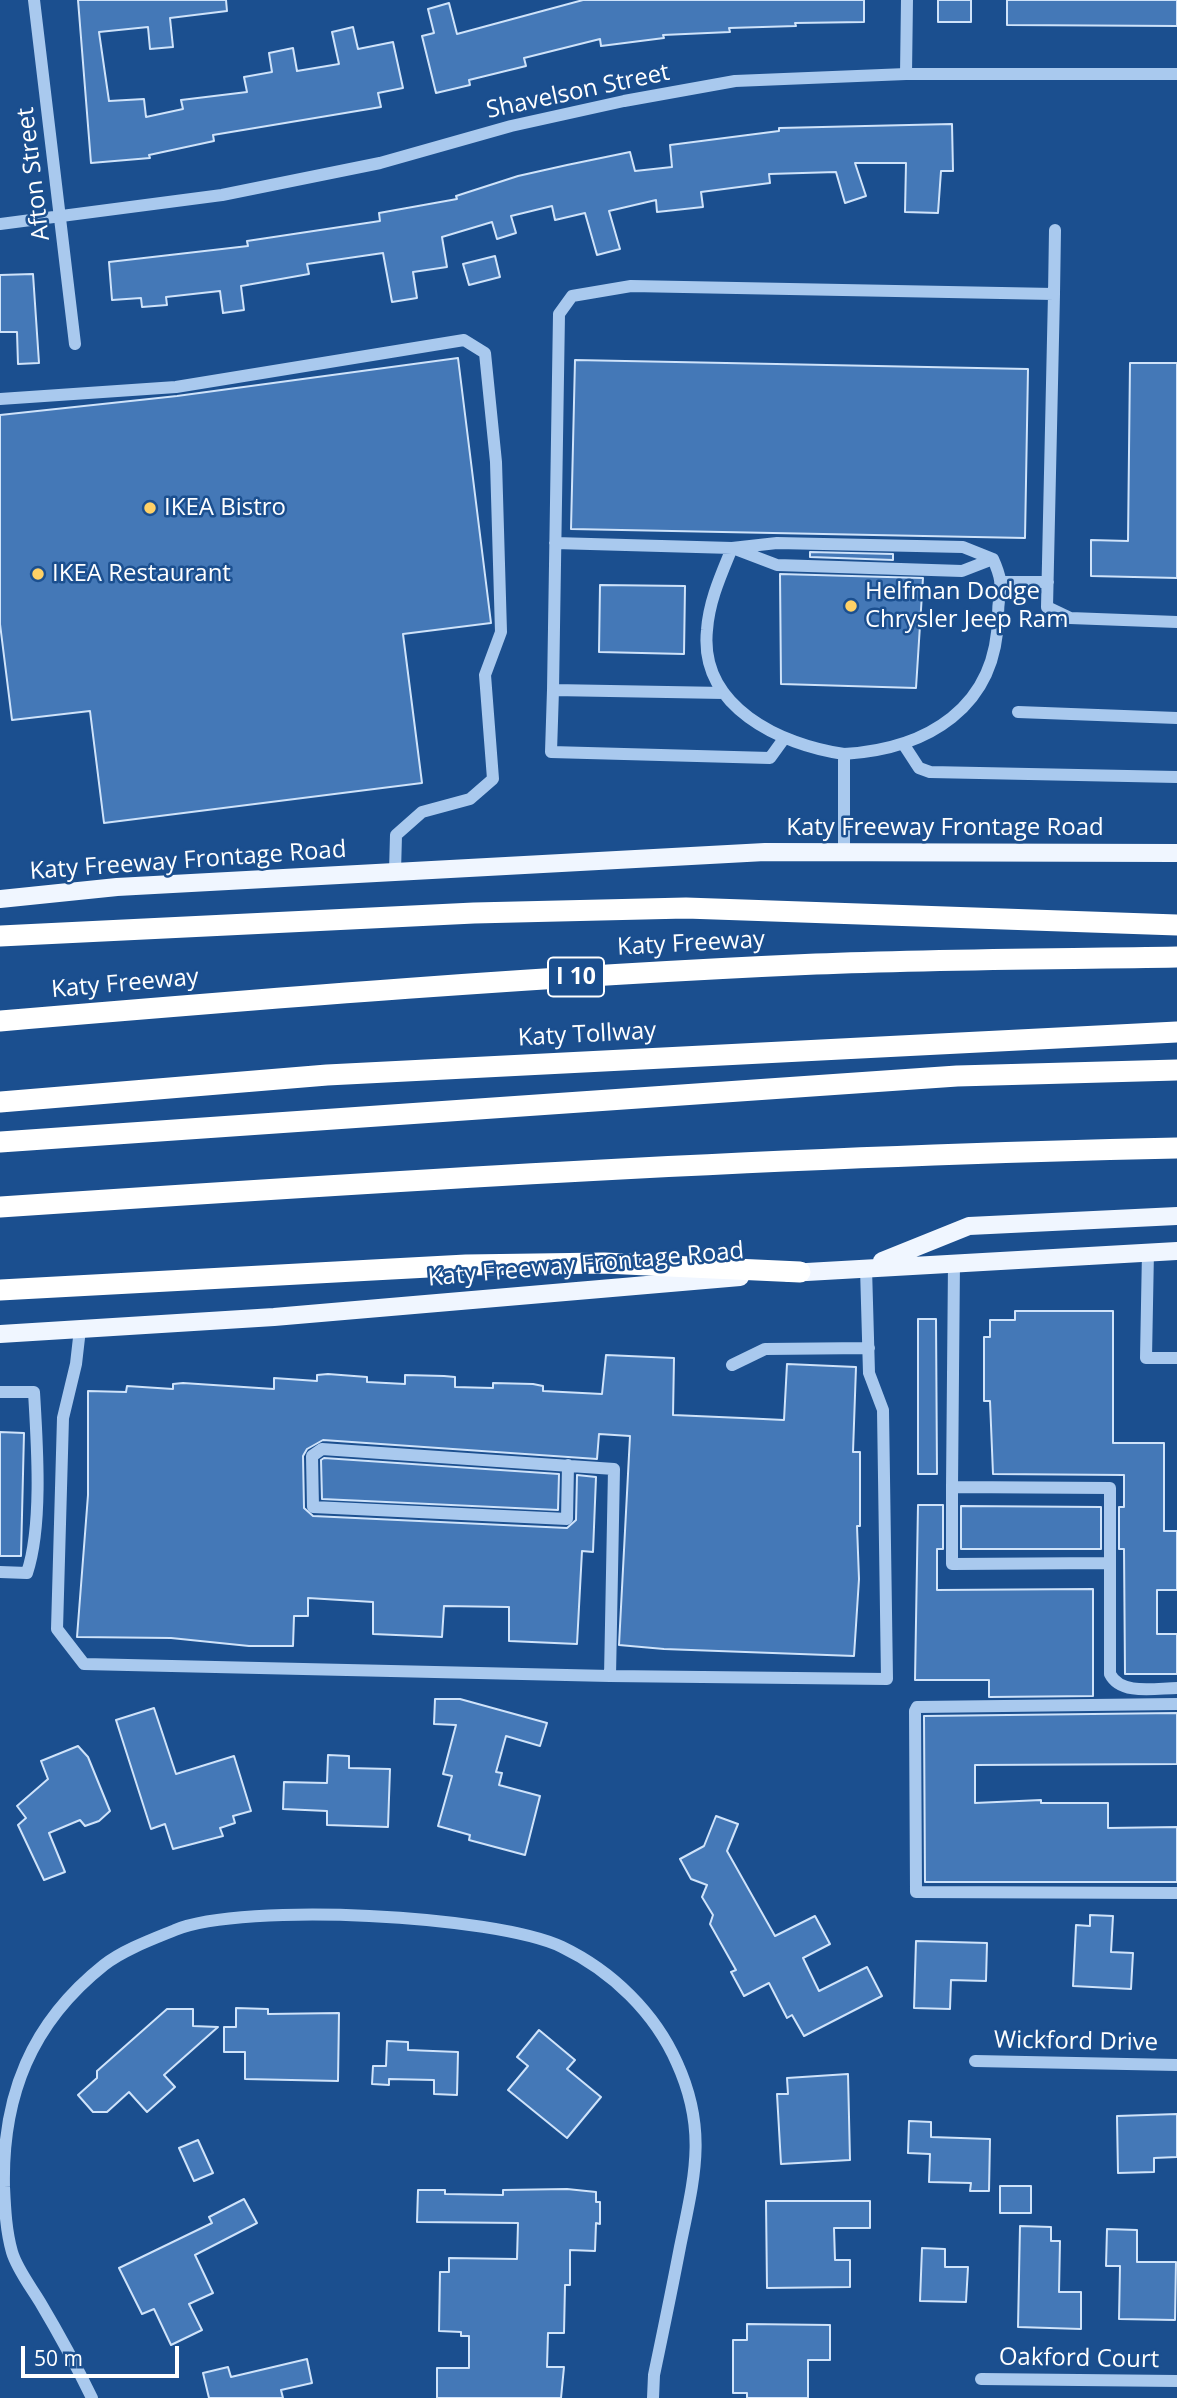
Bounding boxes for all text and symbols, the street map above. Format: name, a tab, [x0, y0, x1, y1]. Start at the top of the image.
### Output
street label: Shavelson Street	[484, 59, 672, 125]
street label: Afton Street	[12, 106, 56, 242]
place label: IKEA Bistro	[164, 494, 286, 522]
marker: IKEA Bistro	[142, 500, 158, 516]
place label: IKEA Restaurant	[52, 560, 231, 588]
marker: IKEA Restaurant	[30, 566, 46, 582]
place label: Helfman Dodge Chrysler Jeep Ram	[865, 578, 1068, 634]
marker: Helfman Dodge Chrysler Jeep Ram	[843, 598, 859, 614]
street label: Katy Freeway Frontage Road	[786, 814, 1104, 842]
street label: Katy Freeway Frontage Road	[29, 836, 347, 886]
street label: Katy Freeway	[616, 926, 766, 962]
road number: I 10	[548, 958, 604, 996]
street label: Katy Freeway	[50, 963, 200, 1005]
street label: Katy Tollway	[517, 1017, 657, 1053]
street label: Katy Freeway Frontage Road	[427, 1237, 745, 1293]
street label: Wickford Drive	[994, 2026, 1158, 2058]
scale bar	[24, 2332, 182, 2376]
street label: Oakford Court	[999, 2343, 1159, 2375]
text: 50 m	[34, 2344, 83, 2372]

